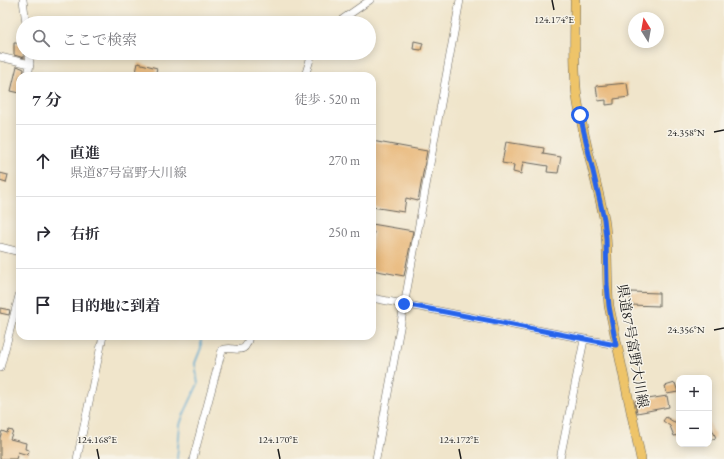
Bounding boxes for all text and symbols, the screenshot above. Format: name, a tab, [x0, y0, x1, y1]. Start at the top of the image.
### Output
north arrow	[628, 12, 664, 48]
text: 124.174°E	[534, 13, 574, 26]
search box	[16, 16, 376, 60]
icon: search	[30, 27, 52, 49]
text: ここで検索	[62, 30, 137, 49]
text: 7 分	[32, 89, 62, 111]
text: 徒歩 · 520 m	[295, 91, 360, 108]
route start	[571, 106, 589, 124]
text: 24.358°N	[667, 126, 705, 139]
text: 直進	[70, 143, 100, 162]
icon: ahead	[32, 150, 54, 172]
text: 270 m	[329, 152, 360, 169]
text: 県道87号富野大川線	[70, 164, 186, 181]
icon: right	[32, 222, 54, 244]
text: 右折	[70, 224, 100, 243]
text: 250 m	[329, 224, 360, 241]
street label: 県道87号富野大川線	[613, 283, 653, 409]
icon: arrive	[32, 294, 54, 316]
route end	[395, 295, 413, 313]
text: 目的地に到着	[70, 296, 160, 315]
text: 24.356°N	[667, 323, 705, 336]
map controls	[676, 375, 712, 447]
button: +	[676, 375, 712, 411]
button: −	[676, 411, 712, 447]
text: 124.168°E	[77, 433, 117, 446]
text: 124.170°E	[258, 433, 298, 446]
text: 124.172°E	[439, 433, 479, 446]

